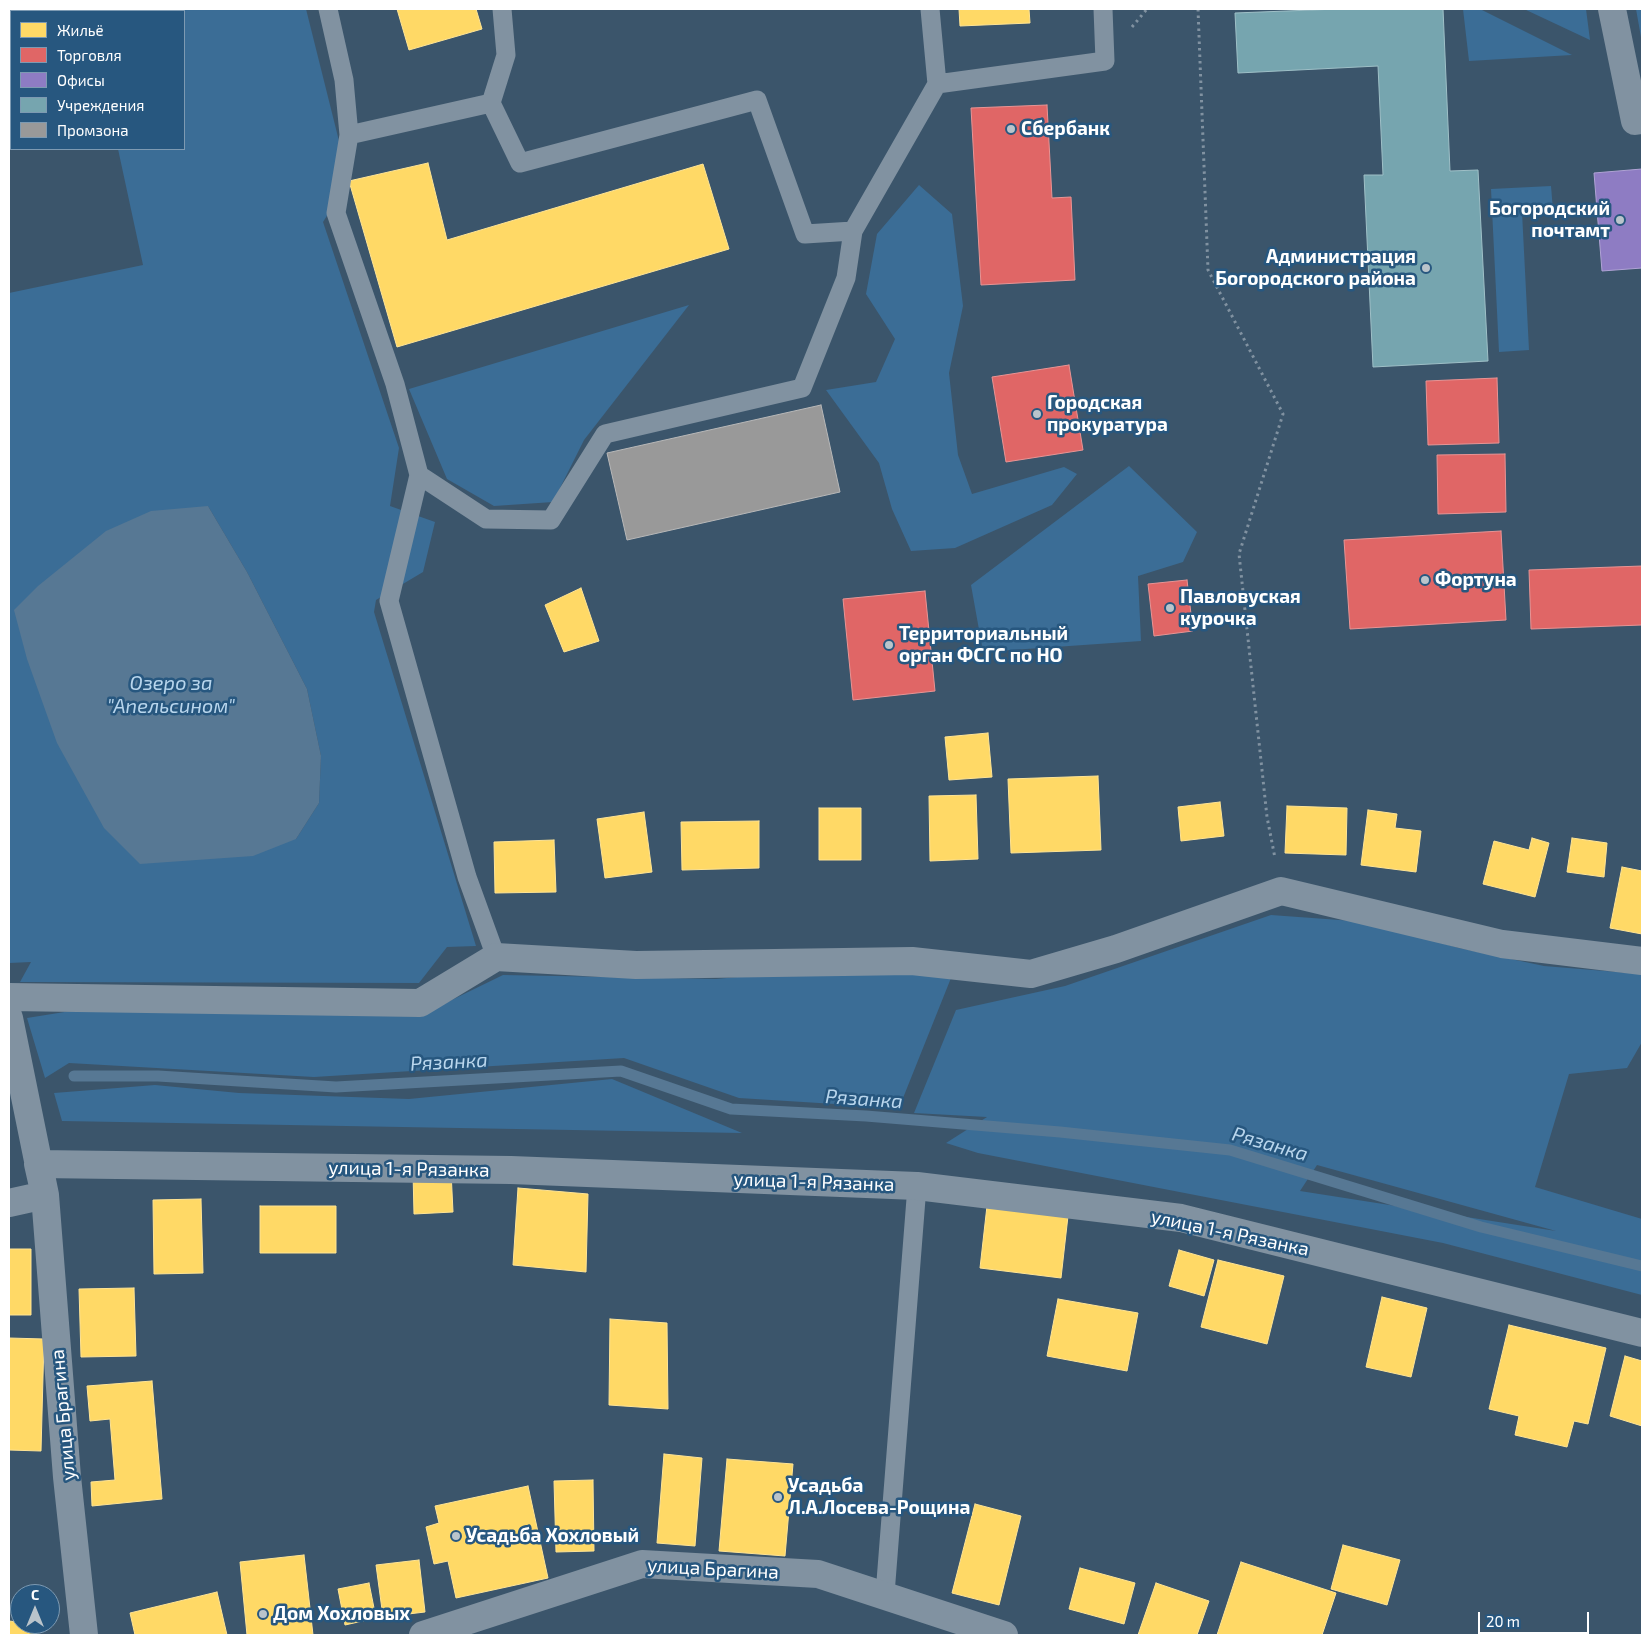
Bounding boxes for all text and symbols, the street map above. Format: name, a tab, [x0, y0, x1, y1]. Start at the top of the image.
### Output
legend	[10, 10, 185, 150]
text: Жильё	[57, 21, 104, 39]
text: Торговля	[57, 46, 122, 64]
text: Офисы	[57, 71, 105, 89]
text: Учреждения	[57, 96, 144, 114]
place label: Сбербанк	[1021, 118, 1110, 140]
text: Промзона	[57, 121, 129, 139]
marker: Сбербанк	[1005, 123, 1017, 135]
place label: Богородский почтамт	[1489, 198, 1610, 242]
marker: Богородский почтамт	[1614, 214, 1626, 226]
place label: Администрация Богородского района	[1215, 246, 1416, 290]
marker: Администрация Богородского района	[1420, 262, 1432, 274]
place label: Городская прокуратура	[1047, 392, 1168, 436]
marker: Городская прокуратура	[1031, 408, 1043, 420]
place label: Фортуна	[1435, 569, 1517, 591]
marker: Фортуна	[1419, 574, 1431, 586]
place label: Павловуская курочка	[1180, 586, 1301, 630]
marker: Павловуская курочка	[1164, 602, 1176, 614]
place label: Территориальный орган ФСГС по НО	[899, 623, 1068, 667]
marker: Территориальный орган ФСГС по НО	[883, 639, 895, 651]
water label: Озеро за "Апельсином"	[107, 671, 235, 718]
water label: Рязанка	[410, 1048, 488, 1076]
water label: Рязанка	[824, 1084, 904, 1114]
water label: Рязанка	[1229, 1122, 1311, 1166]
street label: улица 1-я Рязанка	[328, 1156, 490, 1182]
street label: улица 1-я Рязанка	[733, 1168, 895, 1196]
street label: улица 1-я Рязанка	[1149, 1205, 1311, 1261]
street label: улица Брагина	[46, 1348, 80, 1482]
place label: Усадьба Л.А.Лосева-Рощина	[788, 1475, 970, 1519]
marker: Усадьба Л.А.Лосева-Рощина	[772, 1491, 784, 1503]
place label: Усадьба Хохловый	[466, 1525, 639, 1547]
marker: Усадьба Хохловый	[450, 1530, 462, 1542]
street label: улица Брагина	[647, 1554, 779, 1584]
north arrow	[10, 1584, 60, 1634]
text: С	[31, 1586, 39, 1603]
scale bar	[1481, 1602, 1592, 1634]
place label: Дом Хохловых	[273, 1603, 410, 1625]
marker: Дом Хохловых	[257, 1608, 269, 1620]
text: 20 m	[1486, 1612, 1520, 1630]

